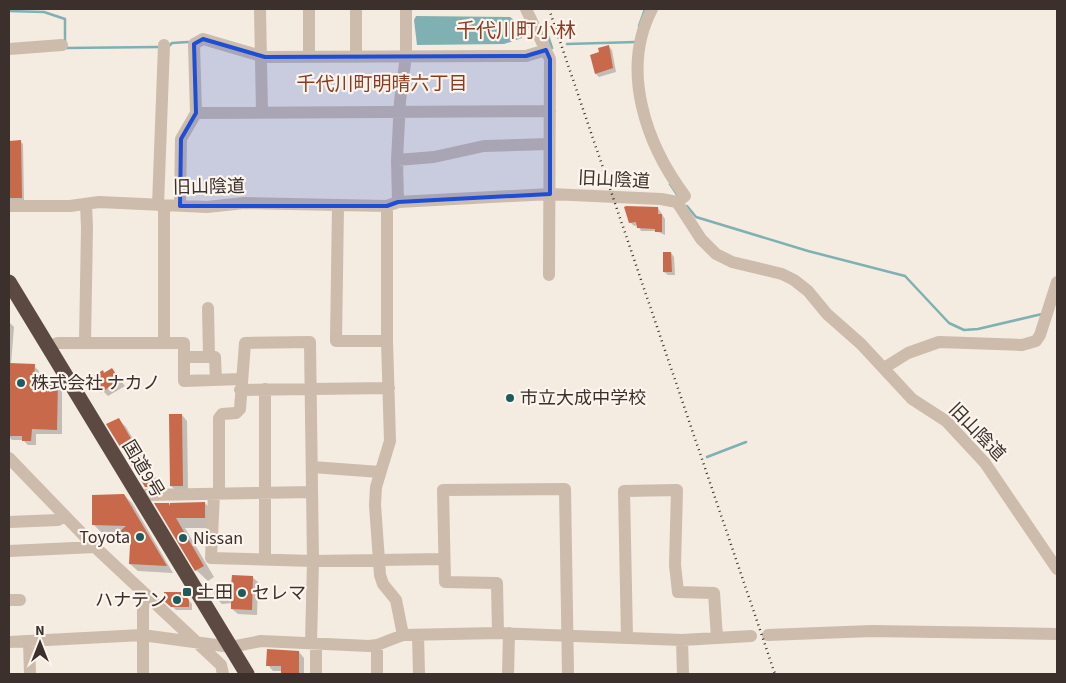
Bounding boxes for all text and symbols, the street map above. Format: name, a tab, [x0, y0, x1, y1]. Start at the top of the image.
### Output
district label: 千代川町小林	[456, 17, 576, 45]
district label: 千代川町明晴六丁目	[296, 71, 468, 98]
street label: 旧山陰道	[577, 166, 651, 194]
street label: 旧山陰道	[173, 174, 245, 200]
place label: 株式会社 ナカノ	[31, 371, 161, 396]
marker: 株式会社 ナカノ	[15, 377, 27, 389]
place label: 市立大成中学校	[520, 386, 646, 411]
marker: 市立大成中学校	[504, 392, 516, 404]
street label: 旧山陰道	[943, 397, 1011, 467]
street label: 国道9号	[116, 436, 170, 502]
place label: Toyota	[79, 525, 130, 550]
place label: Nissan	[193, 526, 243, 551]
marker: Toyota	[134, 531, 146, 543]
marker: Nissan	[177, 532, 189, 544]
place label: 土田	[197, 580, 233, 605]
place label: セレマ	[252, 581, 306, 606]
marker: 土田	[181, 586, 193, 598]
marker: セレマ	[236, 587, 248, 599]
place label: ハナテン	[95, 588, 167, 613]
marker: ハナテン	[171, 594, 183, 606]
north arrow	[15, 618, 65, 668]
text: N	[35, 621, 45, 641]

